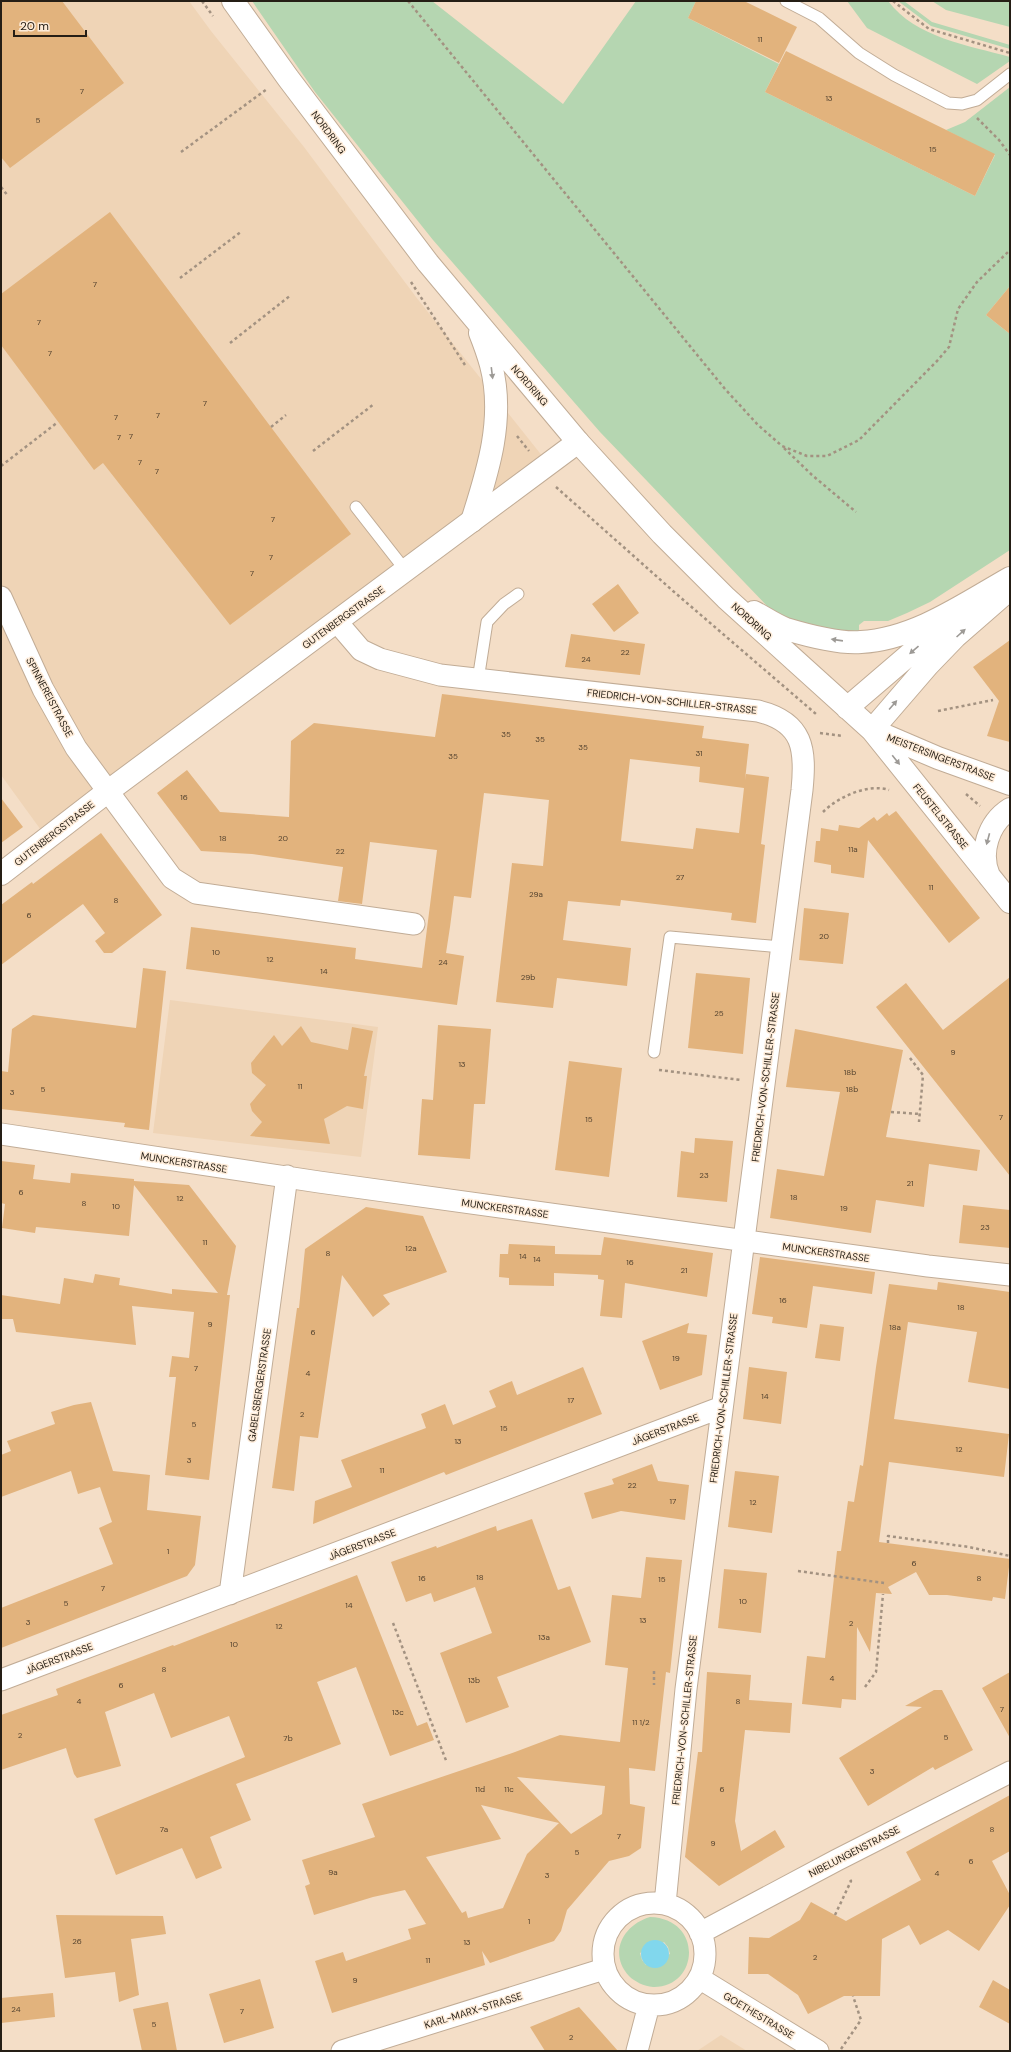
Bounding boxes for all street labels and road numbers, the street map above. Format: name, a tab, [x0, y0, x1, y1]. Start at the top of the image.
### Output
street label: NORDRING	[308, 108, 349, 156]
street label: NORDRING	[508, 362, 551, 409]
street label: GUTENBERGSTRASSE	[300, 583, 387, 652]
street label: NORDRING	[729, 600, 775, 643]
street label: SPINNEREISTRASSE	[23, 655, 76, 740]
street label: FRIEDRICH-VON-SCHILLER-STRASSE	[586, 686, 758, 717]
street label: MEISTERSINGERSTRASSE	[885, 731, 997, 784]
street label: FEUSTELSTRASSE	[910, 781, 971, 852]
street label: GUTENBERGSTRASSE	[11, 798, 97, 869]
street label: FRIEDRICH-VON-SCHILLER-STRASSE	[749, 991, 782, 1163]
street label: MUNCKERSTRASSE	[140, 1149, 229, 1176]
street label: MUNCKERSTRASSE	[461, 1196, 550, 1221]
street label: MUNCKERSTRASSE	[782, 1240, 871, 1265]
street label: FRIEDRICH-VON-SCHILLER-STRASSE	[707, 1312, 740, 1484]
street label: GABELSBERGERSTRASSE	[245, 1327, 274, 1443]
street label: JÄGERSTRASSE	[630, 1411, 701, 1448]
street label: JÄGERSTRASSE	[327, 1526, 398, 1563]
street label: FRIEDRICH-VON-SCHILLER-STRASSE	[669, 1634, 700, 1806]
street label: JÄGERSTRASSE	[24, 1640, 95, 1677]
street label: NIBELUNGENSTRASSE	[806, 1823, 902, 1880]
street label: KARL-MARX-STRASSE	[423, 1989, 524, 2032]
street label: GOETHESTRASSE	[721, 1989, 797, 2042]

